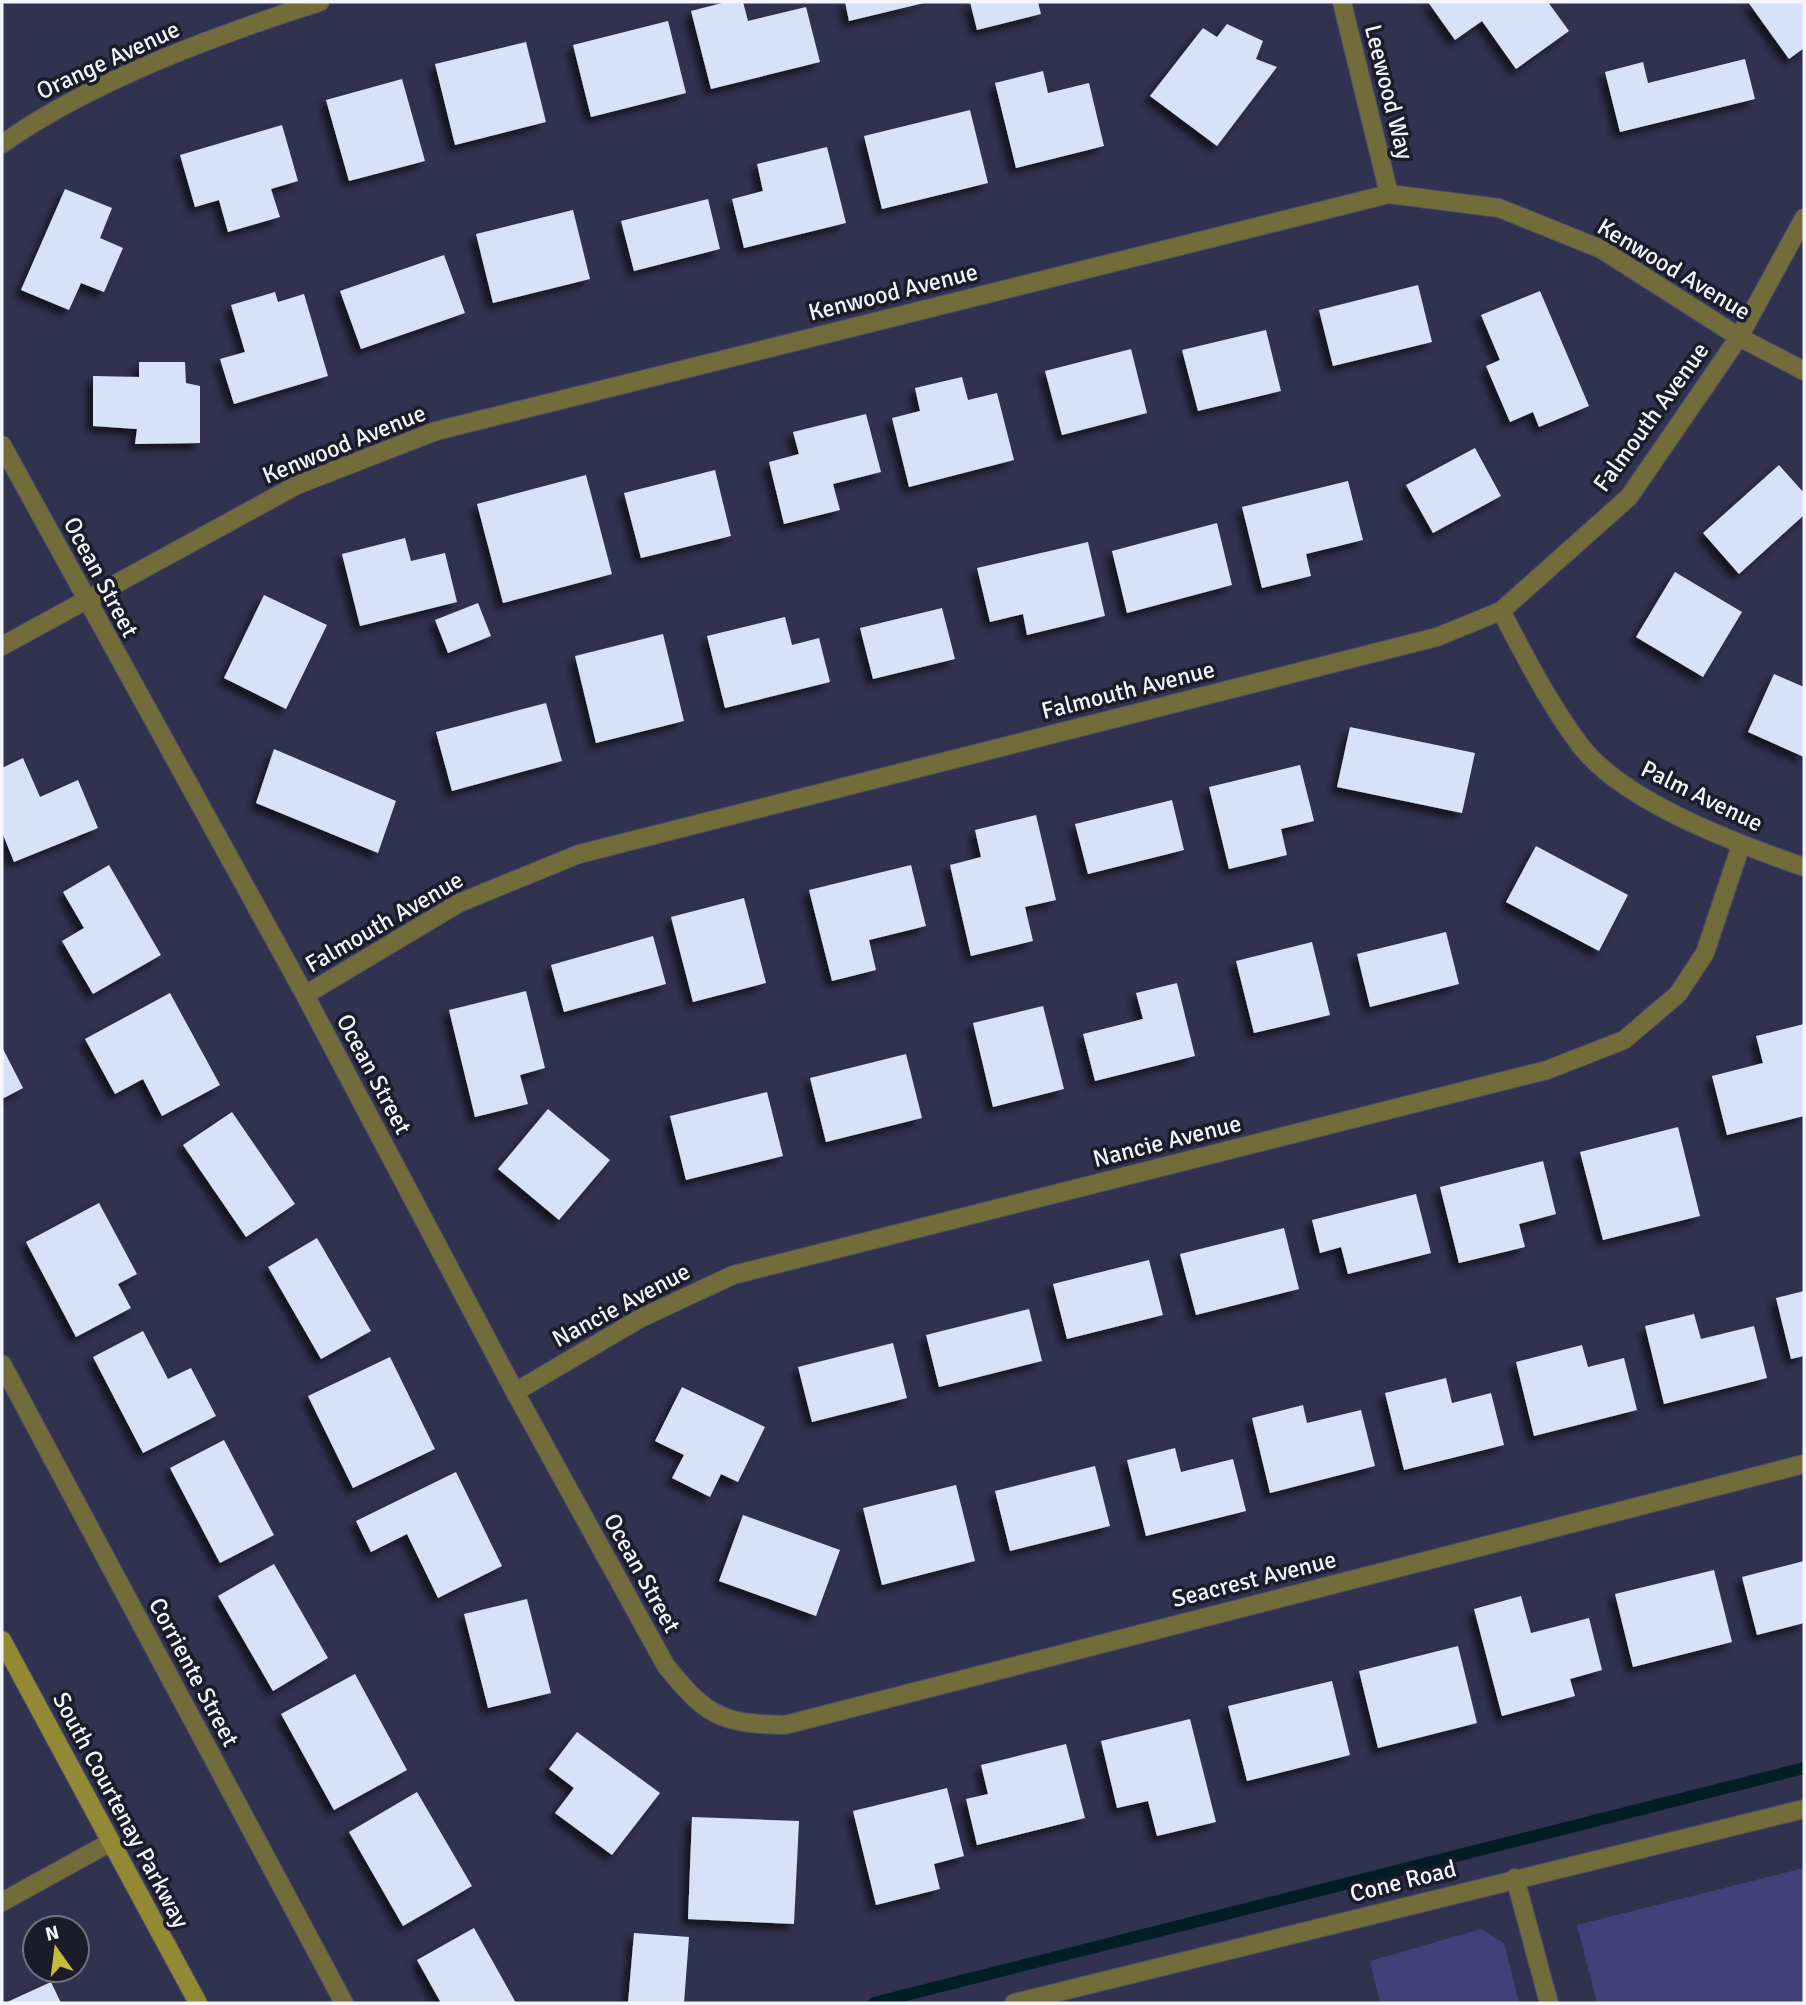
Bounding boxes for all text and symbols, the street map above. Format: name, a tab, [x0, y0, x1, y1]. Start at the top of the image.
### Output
street label: Orange Avenue	[32, 14, 184, 106]
street label: Leewood Way	[1358, 21, 1420, 163]
street label: Kenwood Avenue	[1592, 211, 1756, 327]
street label: Kenwood Avenue	[805, 256, 981, 328]
street label: Falmouth Avenue	[1587, 336, 1715, 498]
street label: Kenwood Avenue	[258, 398, 430, 490]
street label: Ocean Street	[57, 512, 145, 642]
street label: Falmouth Avenue	[1038, 654, 1218, 726]
street label: Palm Avenue	[1636, 754, 1768, 838]
street label: Falmouth Avenue	[300, 865, 468, 979]
street label: Ocean Street	[330, 1009, 418, 1139]
street label: Nancie Avenue	[1090, 1108, 1244, 1174]
street label: Nancie Avenue	[547, 1256, 695, 1354]
street label: Ocean Street	[597, 1508, 687, 1638]
street label: Seacrest Avenue	[1169, 1544, 1339, 1614]
street label: Corriente Street	[142, 1592, 246, 1752]
street label: South Courtenay Parkway	[46, 1687, 196, 1933]
street label: Cone Road	[1347, 1853, 1459, 1909]
north arrow	[21, 1914, 91, 1984]
text: N	[43, 1920, 61, 1947]

